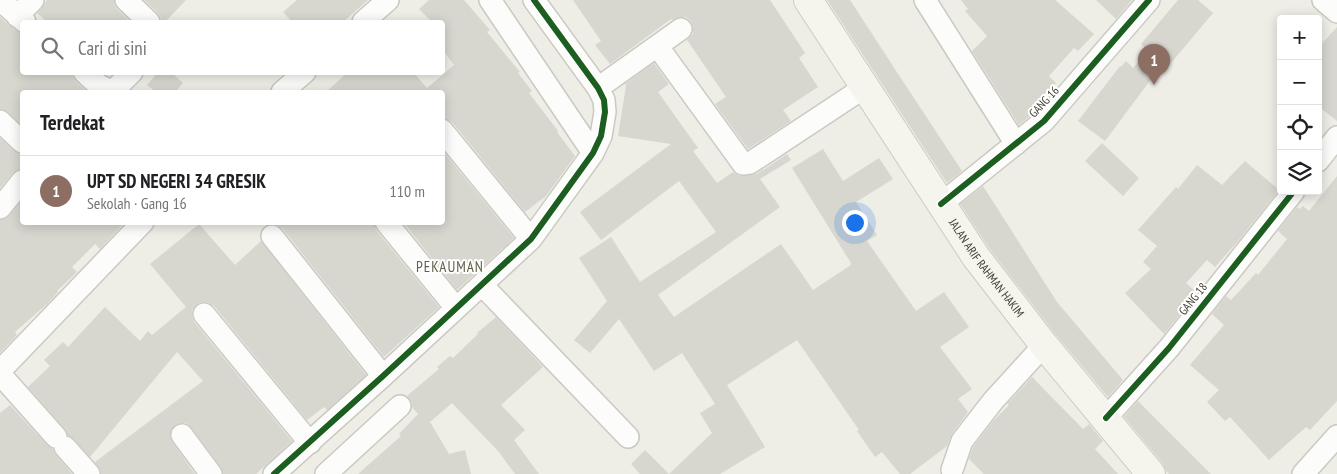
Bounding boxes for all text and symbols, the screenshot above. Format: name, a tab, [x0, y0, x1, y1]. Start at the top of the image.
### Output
map controls	[1277, 15, 1322, 195]
button: +	[1277, 15, 1322, 60]
search box	[20, 20, 445, 75]
icon: search	[38, 34, 66, 62]
text: Cari di sini	[78, 36, 147, 60]
pin: 1	[1138, 44, 1170, 85]
button: −	[1277, 60, 1322, 105]
street label: GANG 16	[1025, 83, 1062, 120]
button: locate	[1277, 105, 1322, 150]
text: Terdekat	[40, 109, 105, 136]
button: layers	[1277, 150, 1322, 195]
text: UPT SD NEGERI 34 GRESIK	[87, 169, 266, 193]
text: 1	[52, 181, 60, 201]
text: 110 m	[390, 181, 425, 201]
text: Sekolah · Gang 16	[87, 193, 187, 213]
your location	[842, 210, 868, 236]
street label: JALAN ARIF RAHMAN HAKIM	[945, 215, 1028, 320]
district label: PEKAUMAN	[416, 257, 484, 276]
street label: GANG 18	[1175, 279, 1210, 318]

